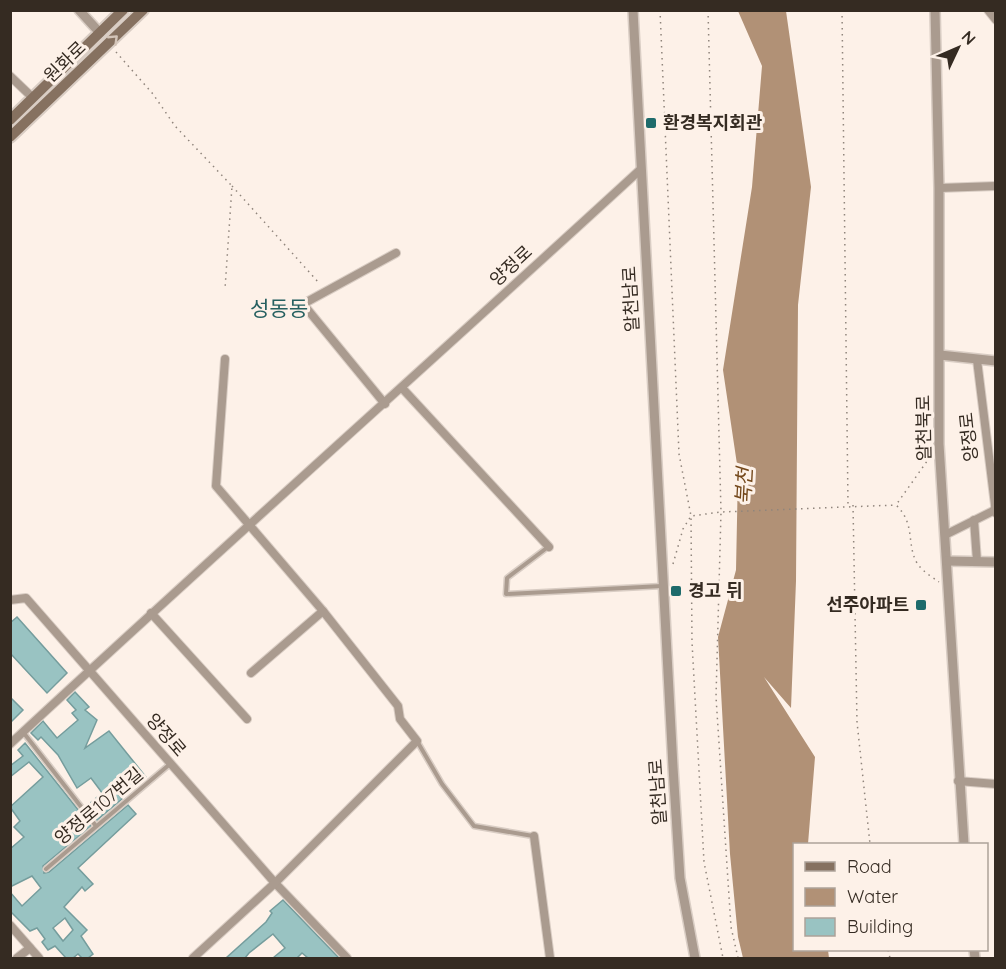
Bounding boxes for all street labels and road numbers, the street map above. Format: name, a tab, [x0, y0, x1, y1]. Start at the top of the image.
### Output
street label: 원화로	[39, 36, 91, 87]
street label: 양정로	[485, 240, 537, 291]
street label: 알천남로	[617, 265, 644, 333]
street label: 알천북로	[911, 395, 936, 461]
street label: 양정로	[954, 411, 983, 463]
street label: 양정로	[141, 708, 191, 761]
street label: 알천남로	[644, 758, 671, 826]
street label: 양정로107번길	[50, 762, 148, 849]

